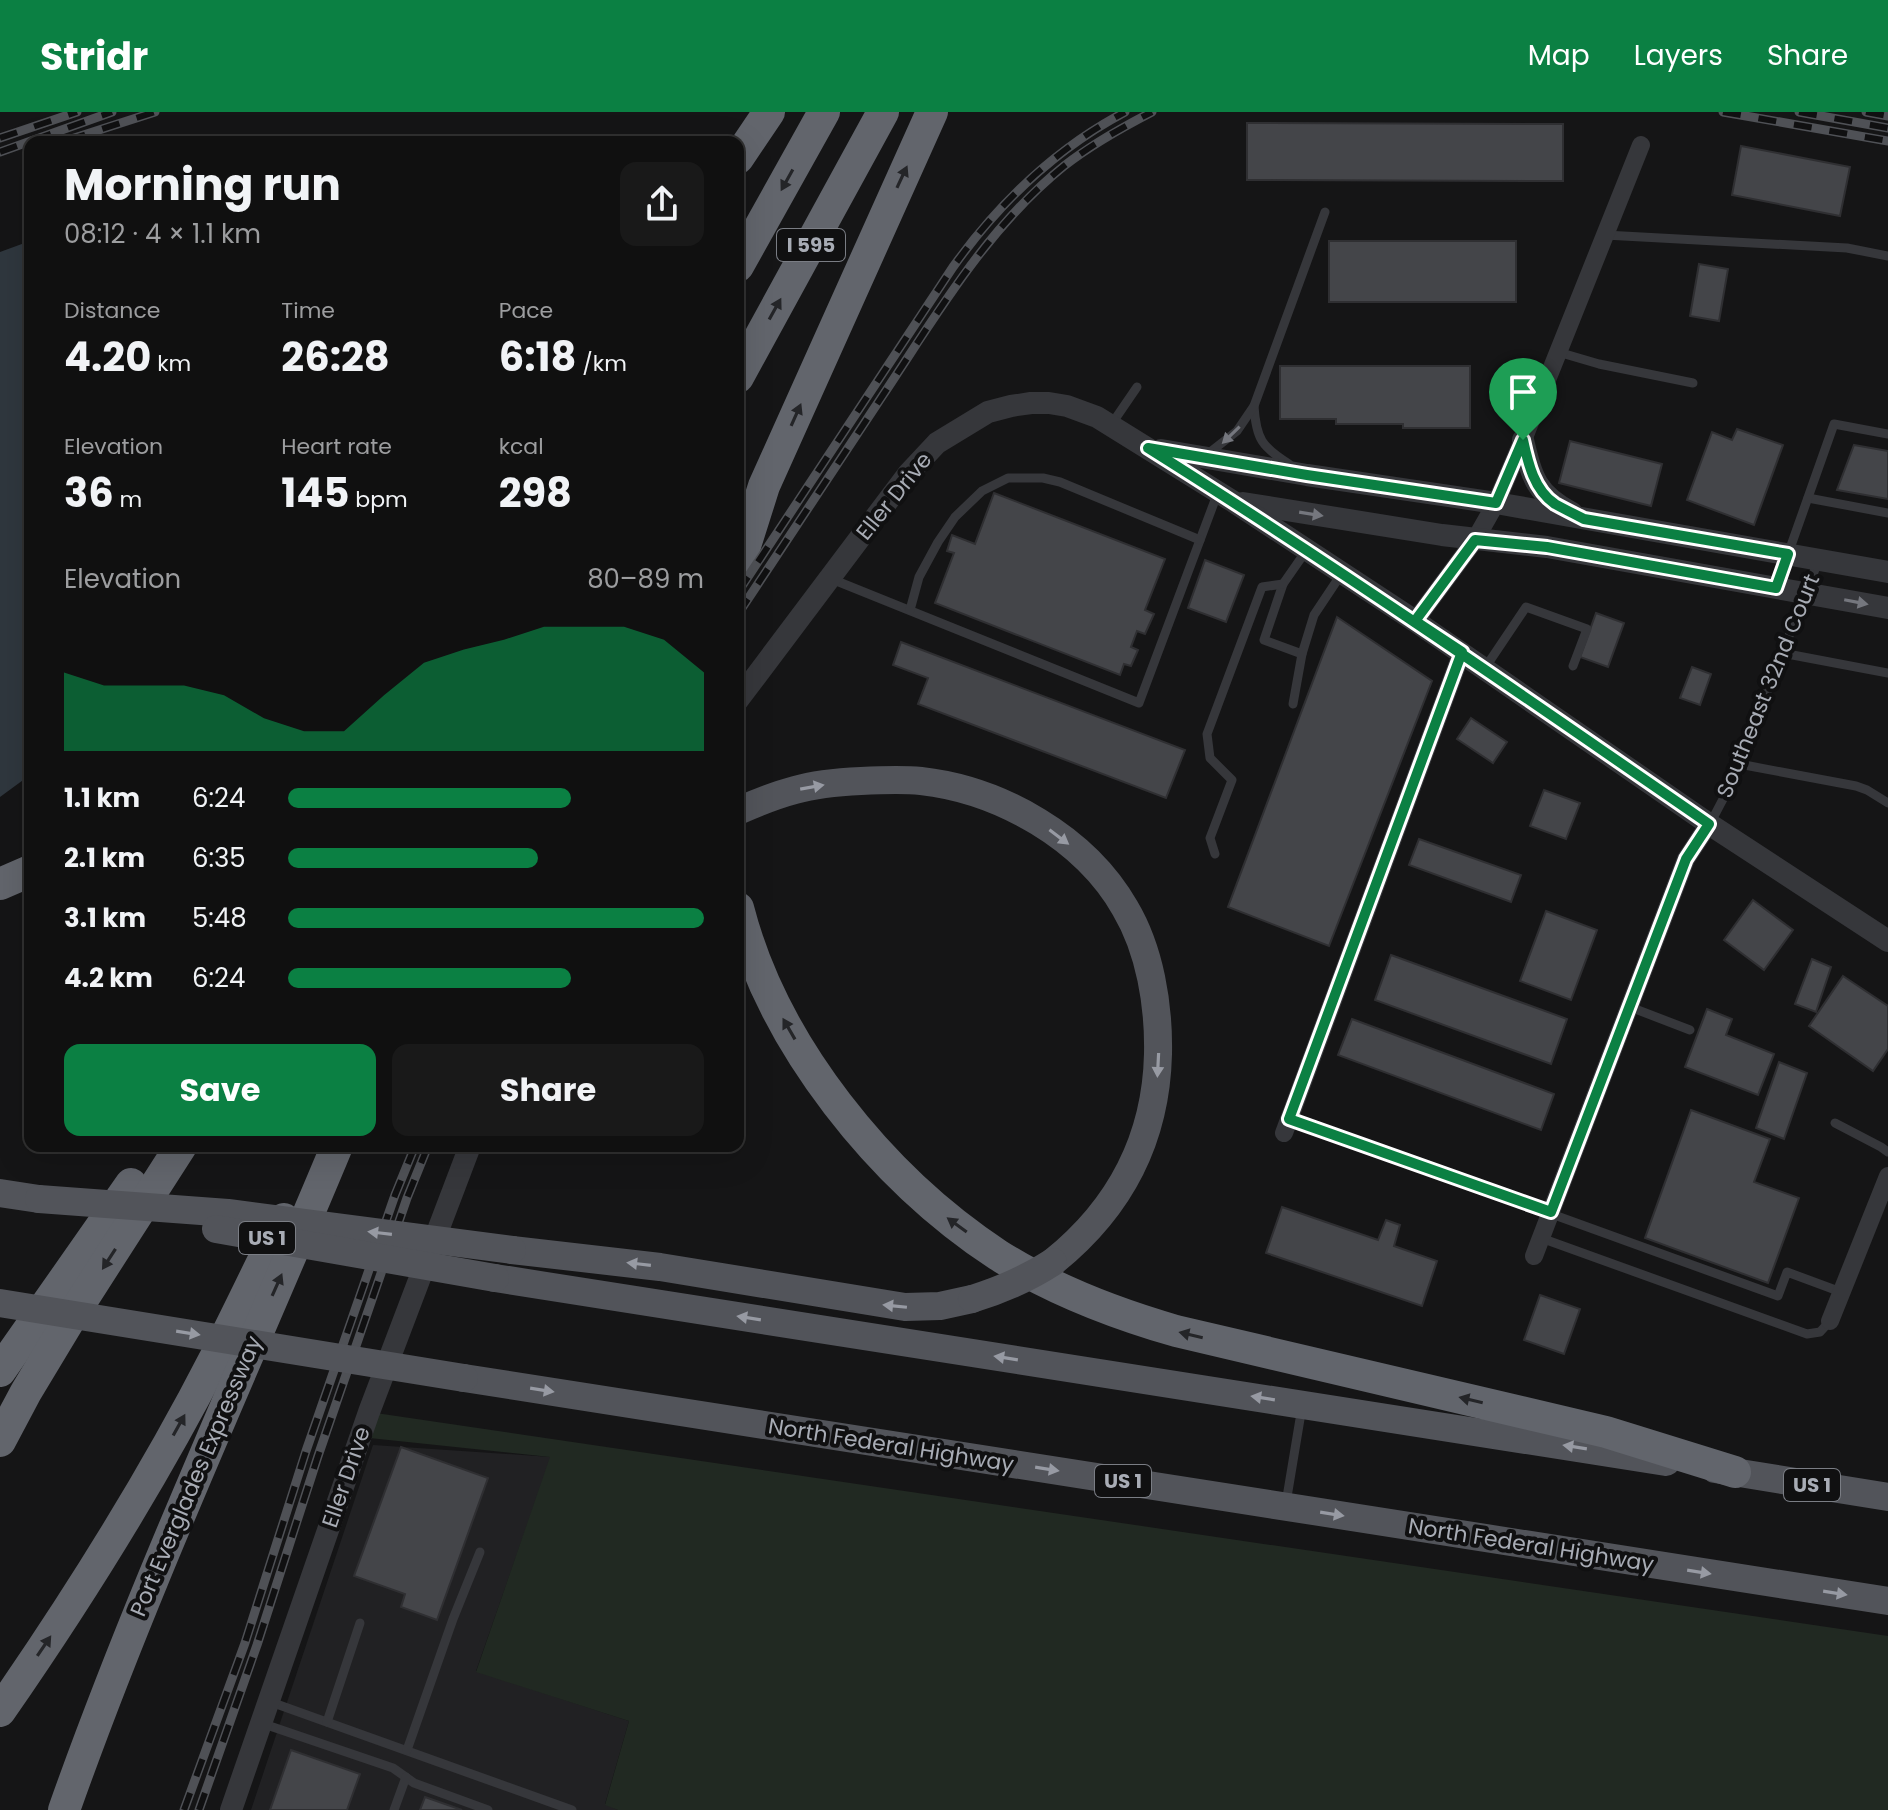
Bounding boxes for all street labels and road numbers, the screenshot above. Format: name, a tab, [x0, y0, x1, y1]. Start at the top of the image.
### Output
road number: I 595	[777, 229, 845, 261]
street label: Eller Drive	[849, 445, 939, 547]
street label: Southeast 32nd Court	[1709, 569, 1827, 803]
road number: US 1	[239, 1222, 295, 1254]
street label: Port Everglades Expressway	[123, 1330, 270, 1621]
street label: North Federal Highway	[766, 1410, 1017, 1480]
street label: Eller Drive	[314, 1422, 378, 1532]
road number: US 1	[1095, 1465, 1151, 1497]
road number: US 1	[1784, 1469, 1840, 1501]
street label: North Federal Highway	[1406, 1510, 1657, 1580]

